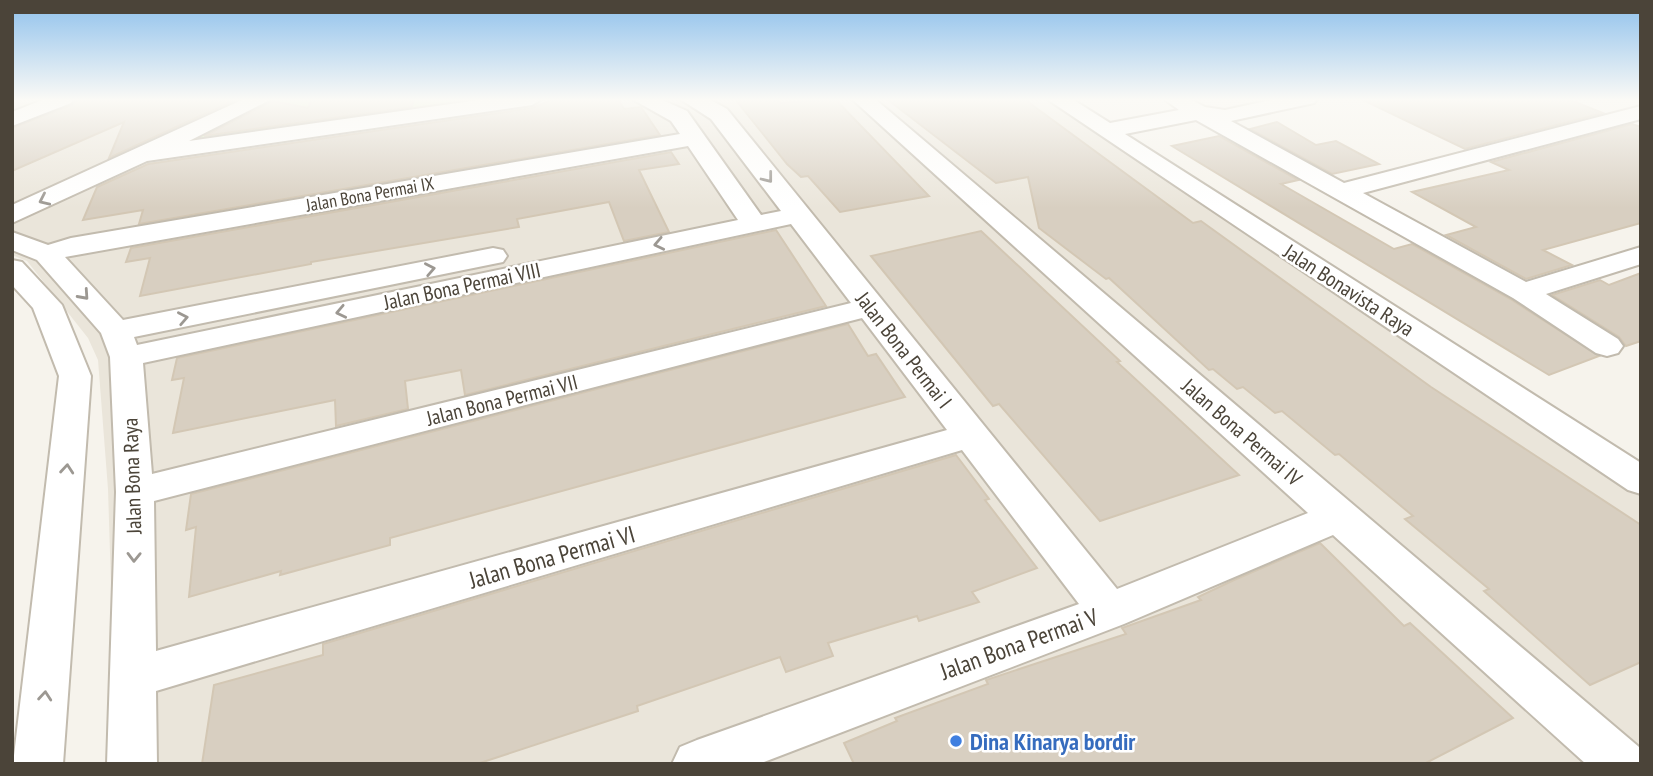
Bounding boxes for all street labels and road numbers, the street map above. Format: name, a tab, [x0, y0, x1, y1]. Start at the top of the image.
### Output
street label: Jalan Bona Permai IX	[303, 171, 436, 217]
street label: Jalan Bonavista Raya	[1278, 237, 1419, 342]
street label: Jalan Bona Permai VIII	[380, 256, 543, 316]
street label: Jalan Bona Permai I	[849, 285, 958, 414]
street label: Jalan Bona Permai VII	[423, 368, 580, 432]
street label: Jalan Bona Permai IV	[1176, 372, 1308, 492]
street label: Jalan Bona Raya	[116, 417, 148, 536]
street label: Jalan Bona Permai VI	[464, 518, 639, 596]
street label: Jalan Bona Permai V	[935, 601, 1103, 687]

